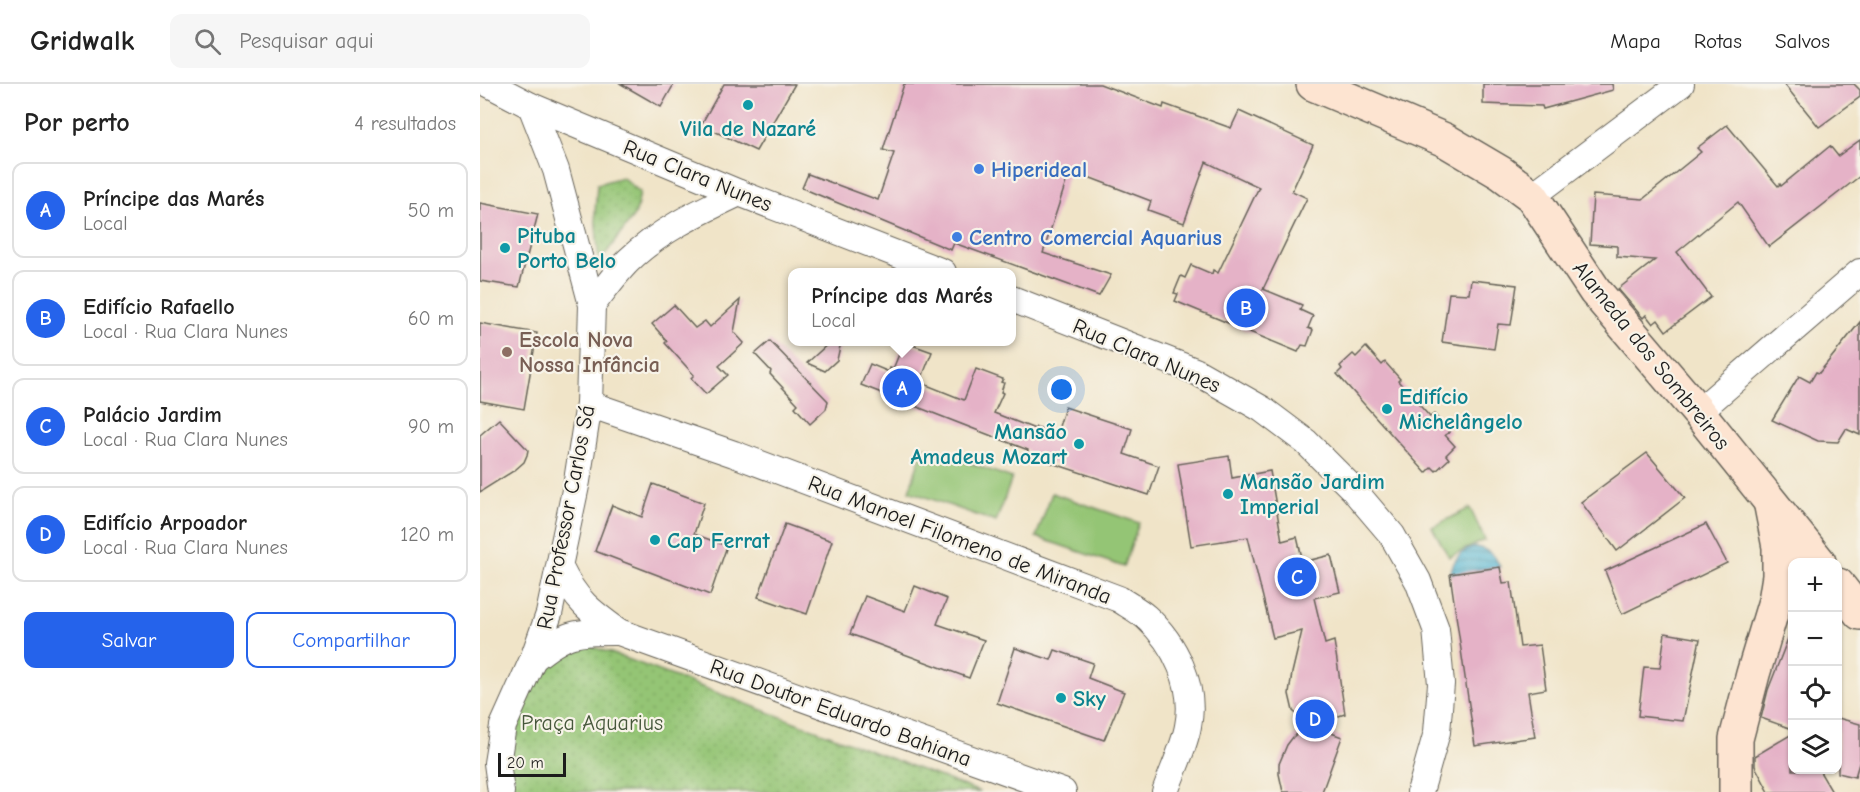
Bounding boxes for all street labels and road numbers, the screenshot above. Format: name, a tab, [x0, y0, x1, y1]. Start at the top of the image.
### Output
street label: Rua Clara Nunes	[620, 134, 776, 218]
street label: Alameda dos Sombreiros	[1567, 256, 1735, 455]
street label: Rua Clara Nunes	[1069, 313, 1224, 399]
street label: Rua Professor Carlos Sá	[531, 403, 600, 632]
street label: Rua Manoel Filomeno de Miranda	[804, 470, 1115, 610]
street label: Rua Doutor Eduardo Bahiana	[707, 654, 975, 772]

